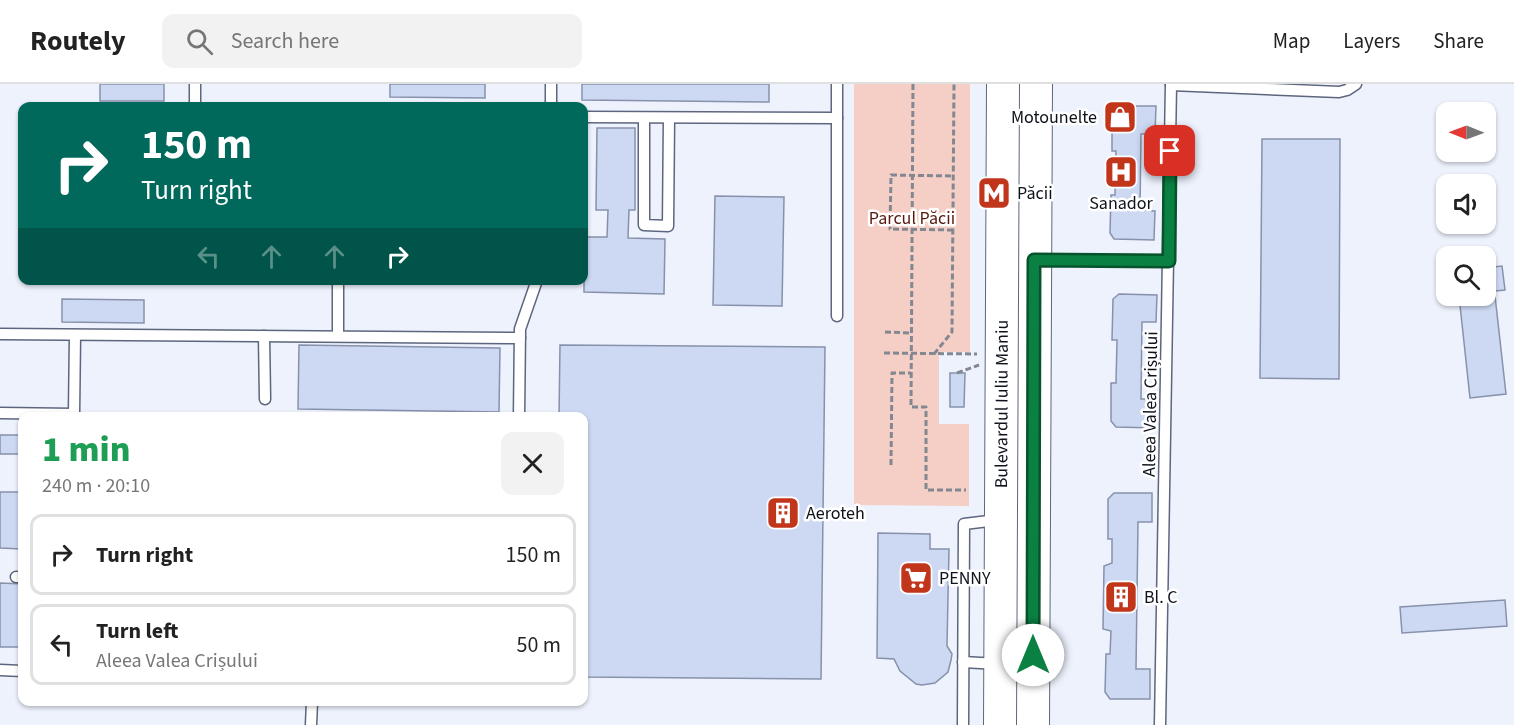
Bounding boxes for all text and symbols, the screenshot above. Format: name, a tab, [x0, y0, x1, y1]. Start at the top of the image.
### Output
search box	[162, 14, 582, 68]
text: Routely	[30, 21, 126, 61]
icon: search	[183, 25, 216, 58]
text: Search here	[231, 25, 339, 57]
text: Map	[1273, 26, 1310, 56]
text: Layers	[1343, 26, 1400, 56]
text: Share	[1433, 26, 1484, 56]
shop icon: Motounelte	[1102, 99, 1138, 135]
north arrow	[1436, 102, 1496, 162]
map controls	[1436, 102, 1496, 306]
place label: Motounelte	[1011, 105, 1097, 130]
text: 150 m	[141, 115, 252, 175]
pin	[1144, 125, 1195, 176]
icon: right	[42, 126, 120, 204]
icon: arrive	[1153, 134, 1186, 167]
hospital icon: Sanador	[1103, 154, 1139, 190]
text: Turn right	[141, 171, 252, 210]
button: sound	[1436, 174, 1496, 234]
metro station icon: Păcii	[976, 175, 1012, 211]
place label: Păcii	[1017, 181, 1053, 206]
place label: Sanador	[1089, 191, 1154, 216]
park label: Parcul Păcii	[869, 206, 955, 231]
icon: left	[192, 240, 225, 273]
icon: ahead	[255, 240, 288, 273]
icon: ahead	[318, 240, 351, 273]
icon: right	[381, 240, 414, 273]
button: search	[1436, 246, 1496, 306]
street label: Bulevardul Iuliu Maniu	[989, 320, 1015, 488]
street label: Aleea Valea Crișului	[1137, 331, 1164, 477]
text: 1 min	[42, 424, 130, 475]
button: close	[501, 432, 564, 495]
text: 240 m · 20:10	[42, 472, 150, 500]
building icon: Aeroteh	[765, 495, 801, 531]
place label: Aeroteh	[806, 501, 865, 526]
icon: right	[45, 538, 78, 571]
text: Turn right	[96, 539, 193, 571]
text: 150 m	[506, 539, 561, 571]
supermarket icon: PENNY	[898, 560, 934, 596]
place label: PENNY	[939, 566, 991, 591]
building icon: Bl. C	[1103, 579, 1139, 615]
place label: Bl. C	[1144, 585, 1178, 610]
text: Turn left	[96, 615, 178, 647]
position arrow	[1001, 623, 1065, 687]
icon: left	[45, 628, 78, 661]
text: 50 m	[516, 629, 561, 661]
text: Aleea Valea Crișului	[96, 647, 258, 675]

